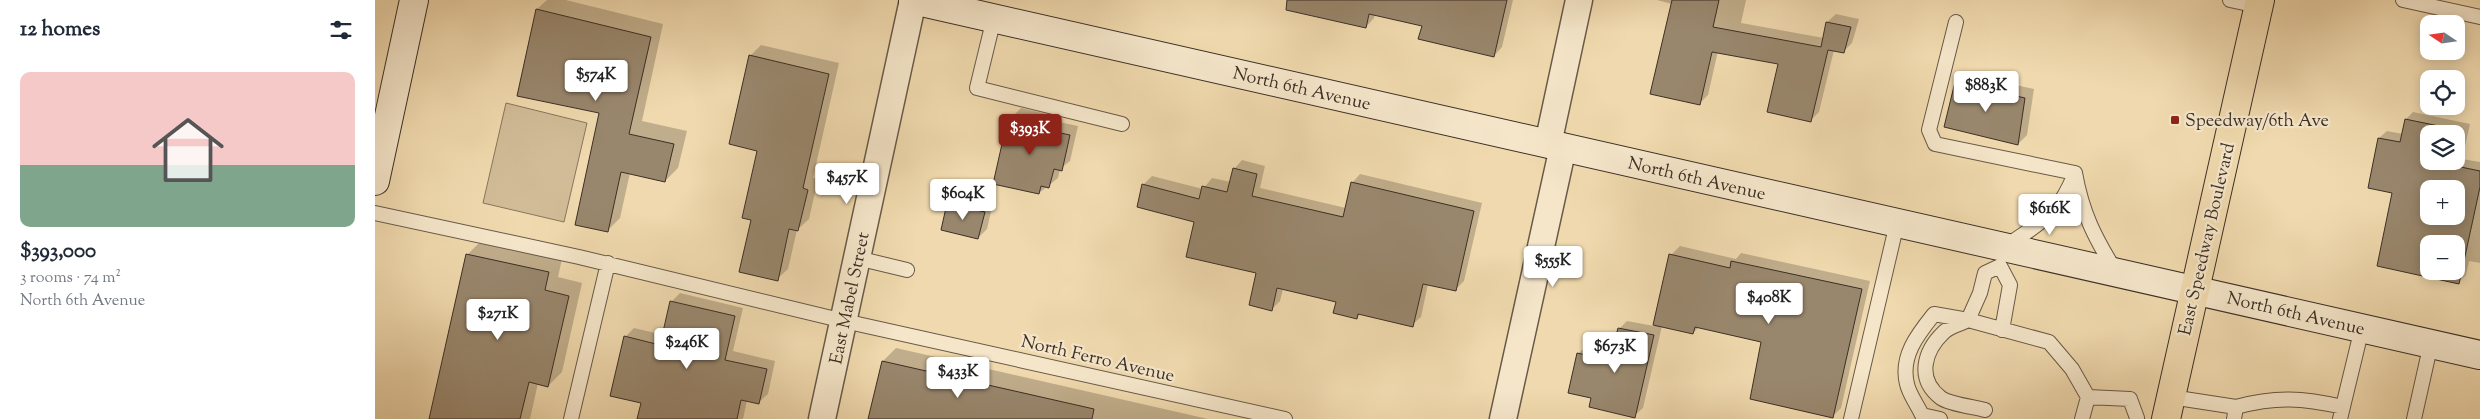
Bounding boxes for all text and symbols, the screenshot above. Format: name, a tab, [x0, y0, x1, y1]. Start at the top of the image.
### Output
text: 12 homes	[20, 15, 100, 45]
north arrow	[2420, 15, 2465, 60]
map controls	[2420, 15, 2465, 280]
icon: filters	[327, 16, 355, 44]
pin: $574K	[561, 59, 631, 102]
street label: North 6th Avenue	[1230, 61, 1373, 118]
text: $574K	[576, 64, 616, 87]
pin: $883K	[1951, 70, 2021, 113]
button: locate	[2420, 70, 2465, 115]
text: $883K	[1965, 75, 2007, 98]
icon: home	[143, 105, 233, 195]
place label: Speedway/6th Ave	[2185, 109, 2329, 135]
pin: $393K	[995, 114, 1065, 156]
marker: Speedway/6th Ave	[2169, 114, 2181, 126]
text: $393K	[1010, 118, 1050, 141]
button: layers	[2420, 125, 2465, 170]
street label: East Speedway Boulevard	[2173, 141, 2243, 338]
street label: North 6th Avenue	[1625, 151, 1768, 208]
pin: $457K	[812, 162, 882, 205]
text: $457K	[826, 167, 868, 190]
pin: $604K	[928, 178, 998, 221]
button: +	[2420, 180, 2465, 225]
text: $604K	[941, 183, 985, 206]
pin: $616K	[2015, 194, 2085, 236]
text: $616K	[2029, 198, 2071, 221]
street label: East Mabel Street	[824, 230, 878, 367]
button: −	[2420, 235, 2465, 280]
text: $393,000	[20, 237, 96, 267]
pin: $555K	[1518, 246, 1588, 288]
text: $555K	[1535, 250, 1571, 273]
text: 3 rooms · 74 m²	[20, 267, 121, 290]
pin: $408K	[1734, 282, 1804, 325]
street label: North 6th Avenue	[2224, 286, 2367, 343]
text: $408K	[1747, 287, 1791, 310]
text: North 6th Avenue	[20, 290, 145, 313]
pin: $271K	[463, 298, 533, 341]
text: $271K	[477, 303, 519, 326]
pin: $246K	[652, 328, 722, 370]
street label: North Ferro Avenue	[1018, 330, 1177, 390]
text: $246K	[665, 332, 709, 355]
pin: $673K	[1580, 332, 1650, 374]
text: $673K	[1594, 336, 1636, 359]
pin: $433K	[923, 356, 993, 399]
text: $433K	[937, 361, 979, 384]

